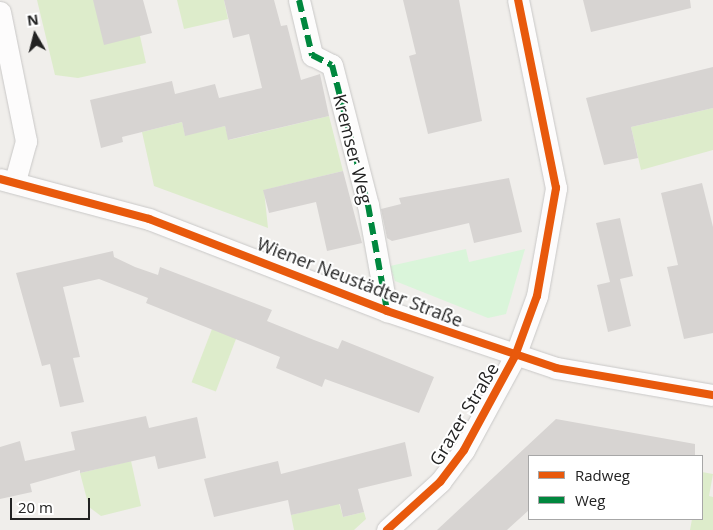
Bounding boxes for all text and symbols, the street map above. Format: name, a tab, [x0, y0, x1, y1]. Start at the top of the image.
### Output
text: N	[26, 9, 40, 30]
north arrow	[10, 10, 60, 60]
street label: Kremser Weg	[329, 92, 377, 206]
street label: Wiener Neustädter Straße	[254, 233, 466, 331]
street label: Grazer Straße	[425, 359, 503, 469]
legend	[528, 455, 703, 520]
text: Radweg	[575, 465, 630, 485]
scale bar	[12, 488, 92, 520]
text: Weg	[575, 490, 605, 510]
text: 20 m	[18, 497, 53, 517]

